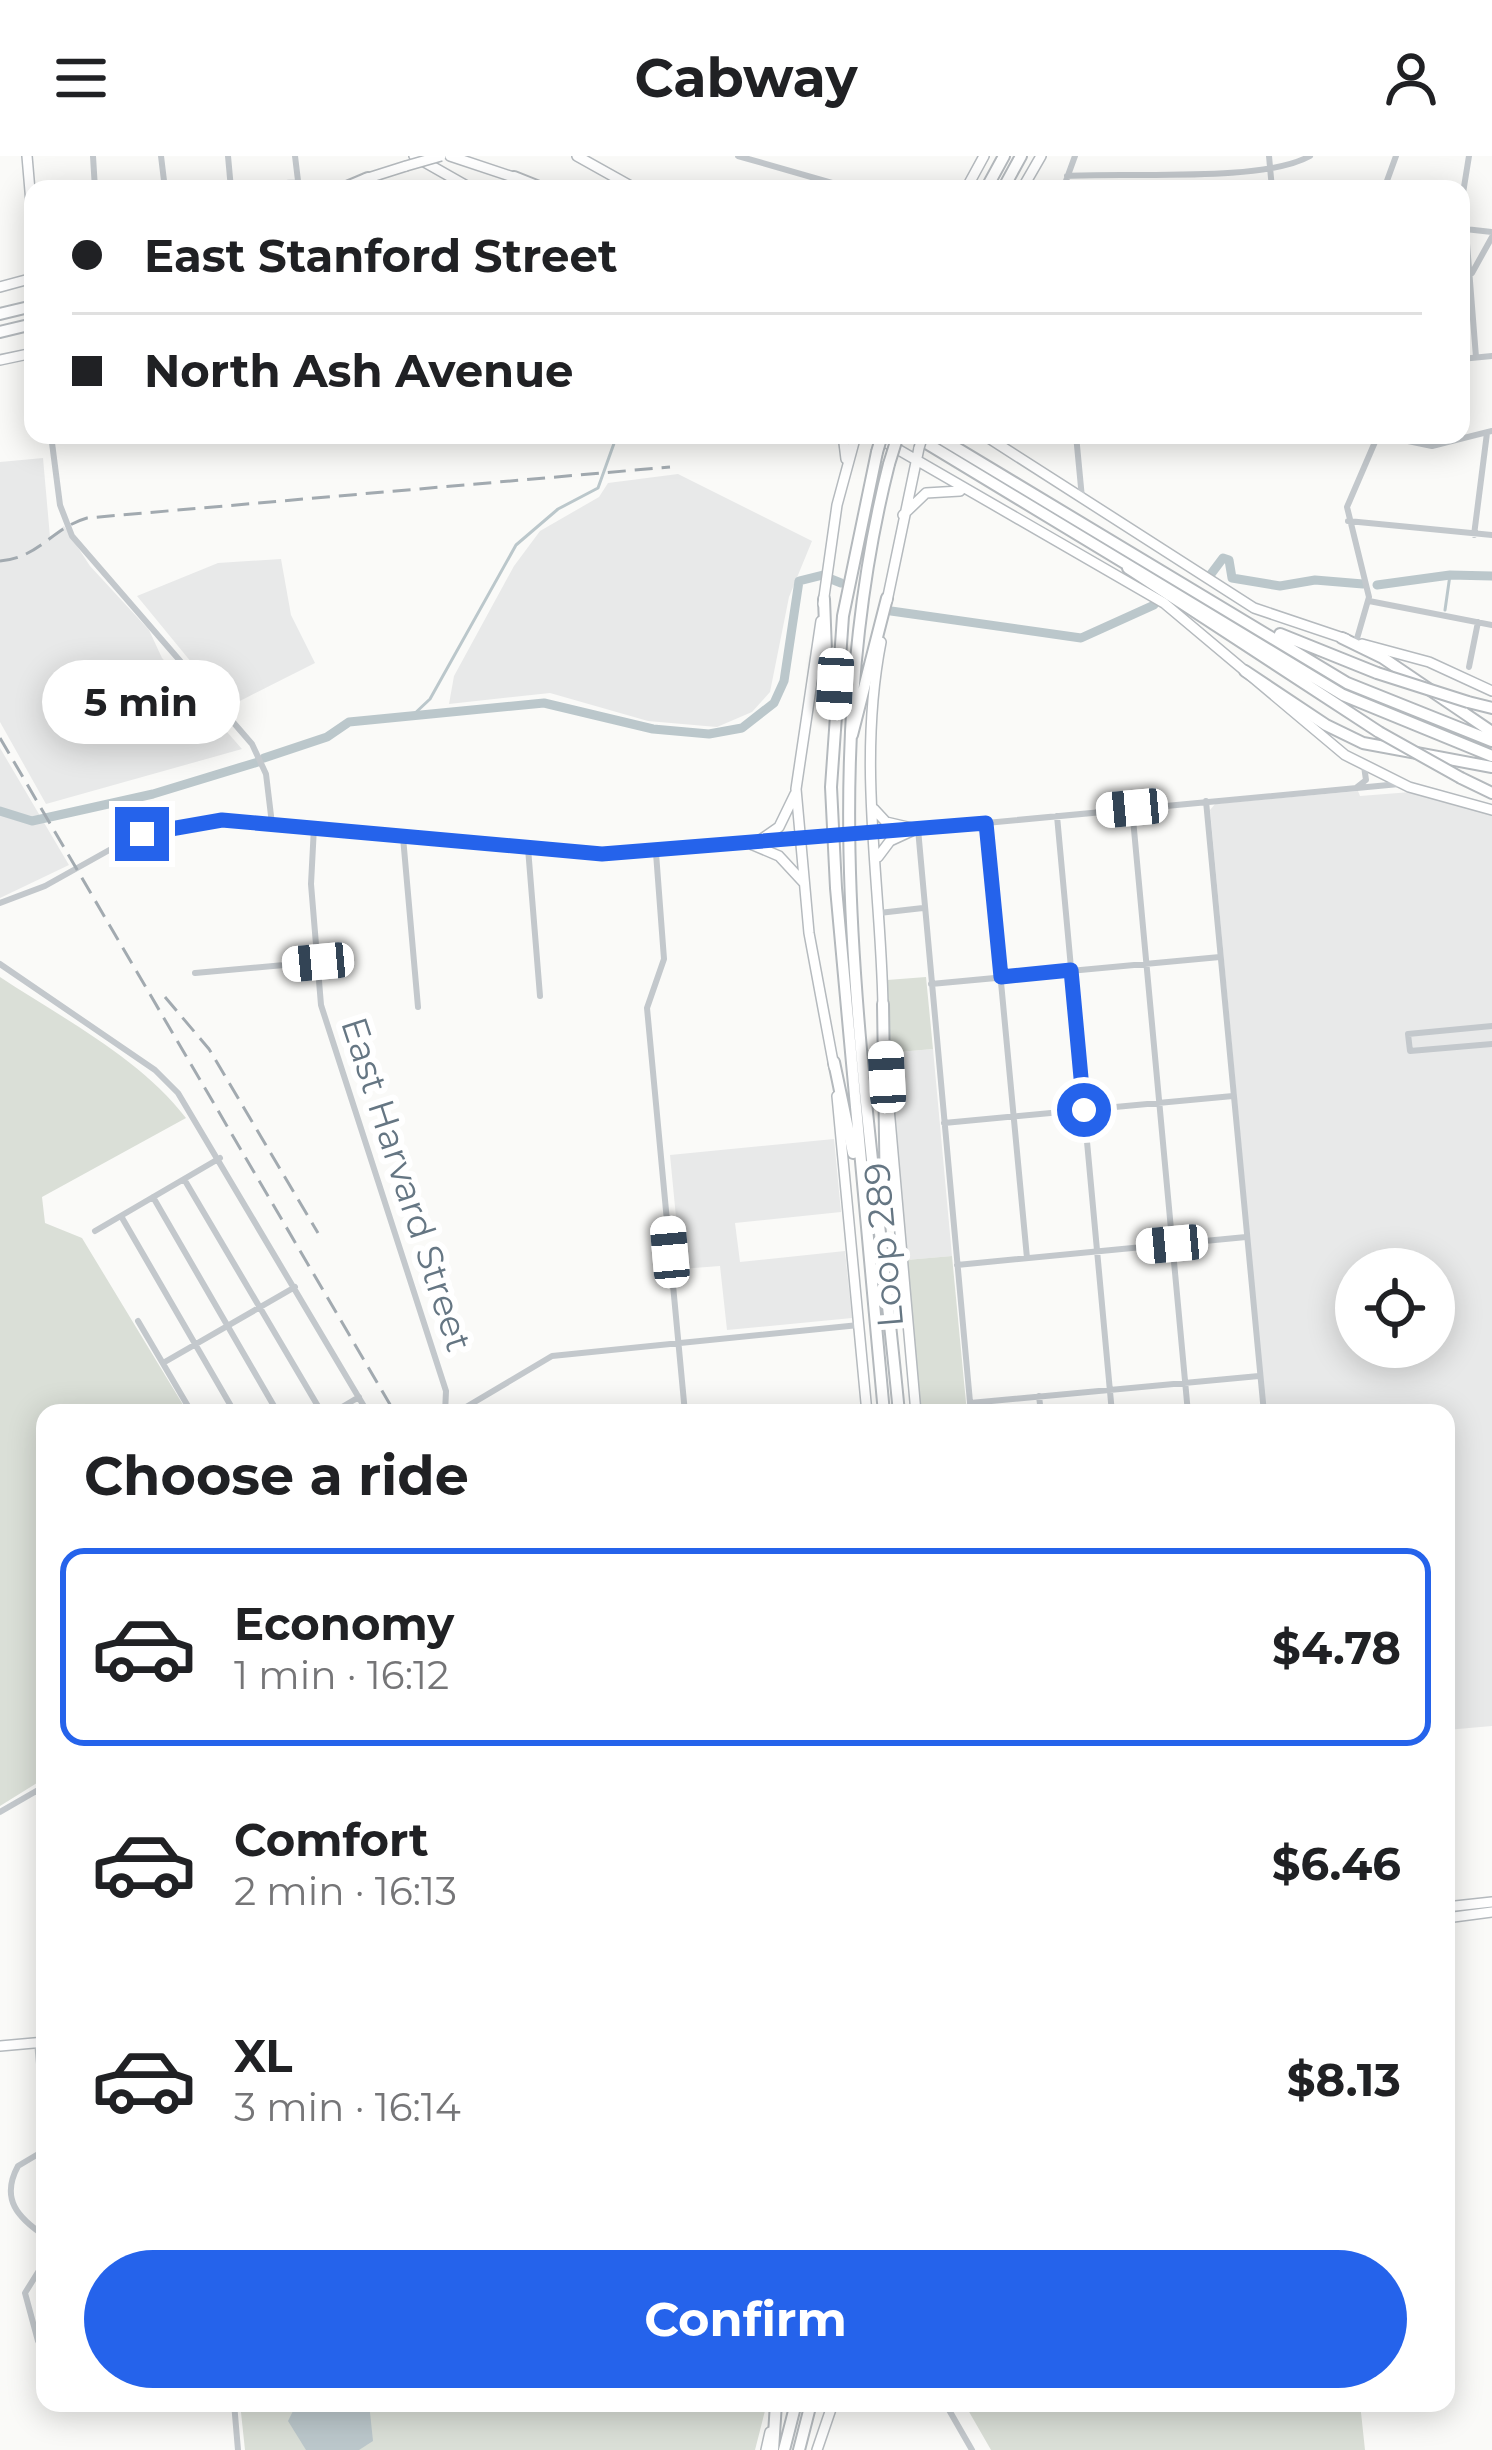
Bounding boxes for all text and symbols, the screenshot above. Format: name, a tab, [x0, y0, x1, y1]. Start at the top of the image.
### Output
icon: menu	[48, 45, 114, 111]
text: Cabway	[634, 45, 858, 111]
icon: person	[1378, 45, 1444, 111]
text: East Stanford Street	[144, 228, 617, 283]
text: North Ash Avenue	[144, 343, 574, 398]
car	[815, 647, 855, 721]
callout: 5 min	[43, 660, 241, 744]
text: 5 min	[84, 678, 198, 726]
car	[1095, 787, 1169, 829]
route end	[115, 807, 169, 861]
car	[281, 941, 355, 983]
street label: East Harvard Street	[332, 1011, 482, 1357]
car	[867, 1040, 907, 1114]
route start	[1057, 1083, 1111, 1137]
street label: Loop 289	[854, 1161, 912, 1329]
car	[649, 1215, 691, 1289]
car	[1135, 1223, 1209, 1265]
map controls	[1335, 1248, 1455, 1368]
button: locate	[1335, 1248, 1455, 1368]
text: Choose a ride	[84, 1443, 469, 1509]
icon: car	[90, 1593, 198, 1701]
text: Economy	[234, 1596, 454, 1651]
text: $4.78	[1272, 1620, 1401, 1675]
text: 1 min · 16:12	[234, 1651, 449, 1699]
icon: car	[90, 1809, 198, 1917]
text: Comfort	[234, 1812, 429, 1867]
text: $6.46	[1272, 1836, 1401, 1891]
text: 2 min · 16:13	[234, 1867, 457, 1915]
icon: car	[90, 2025, 198, 2133]
text: XL	[234, 2028, 292, 2083]
text: $8.13	[1287, 2052, 1401, 2107]
text: 3 min · 16:14	[234, 2083, 461, 2131]
button: Confirm	[84, 2250, 1407, 2388]

